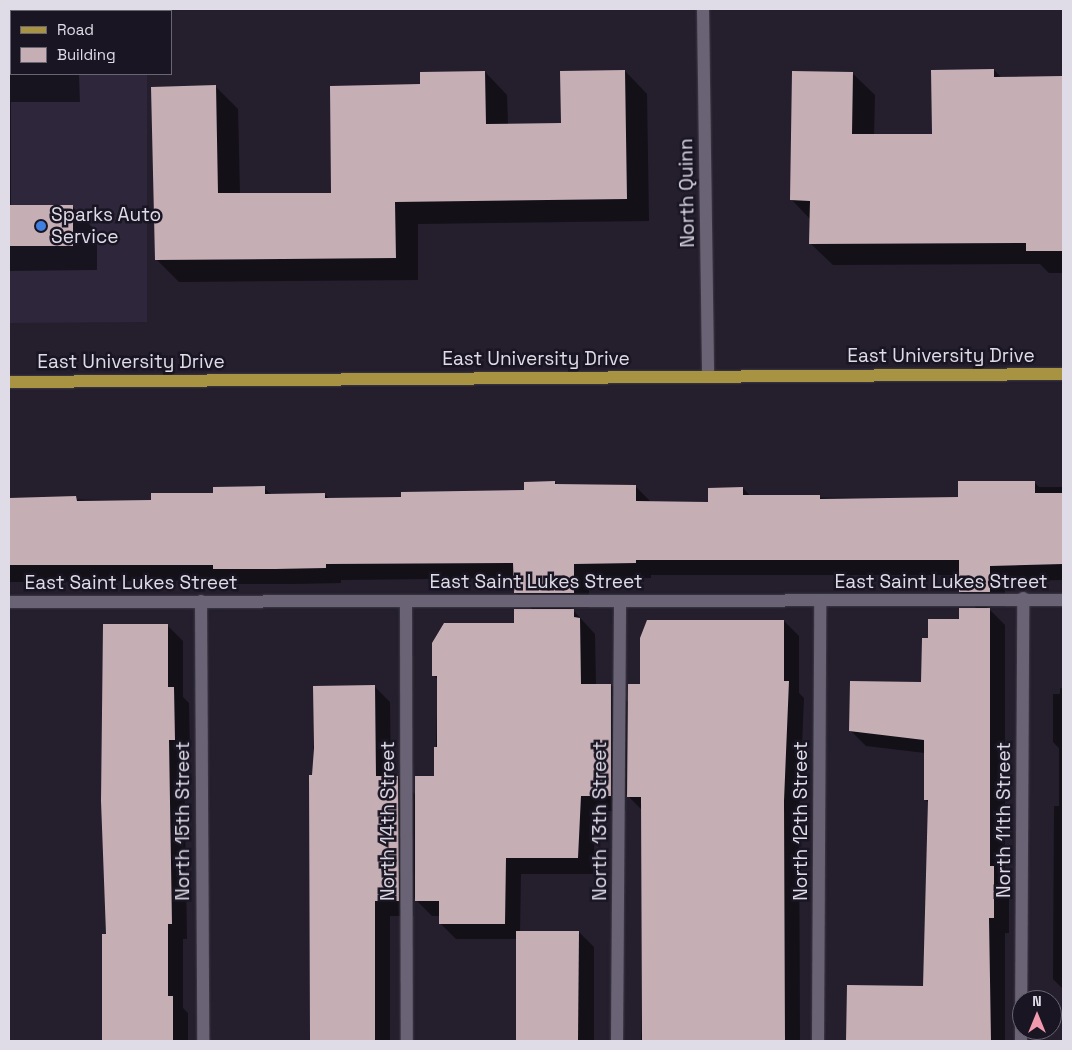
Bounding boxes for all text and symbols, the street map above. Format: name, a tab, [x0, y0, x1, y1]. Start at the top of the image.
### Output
legend	[10, 10, 172, 75]
text: Road	[57, 20, 94, 39]
text: Building	[57, 45, 116, 64]
street label: North Quinn	[675, 138, 699, 248]
place label: Sparks Auto Service	[51, 204, 162, 248]
marker: Sparks Auto Service	[35, 220, 47, 232]
street label: East University Drive	[847, 345, 1035, 367]
street label: East University Drive	[442, 348, 630, 370]
street label: East University Drive	[37, 351, 225, 373]
street label: East Saint Lukes Street	[429, 571, 643, 593]
street label: East Saint Lukes Street	[834, 571, 1048, 593]
street label: East Saint Lukes Street	[24, 572, 238, 594]
street label: North 15th Street	[172, 741, 194, 901]
street label: North 14th Street	[377, 741, 399, 901]
street label: North 13th Street	[589, 741, 611, 901]
street label: North 12th Street	[790, 741, 812, 901]
street label: North 11th Street	[993, 742, 1015, 898]
north arrow	[1012, 990, 1062, 1040]
text: N	[1032, 992, 1042, 1010]

